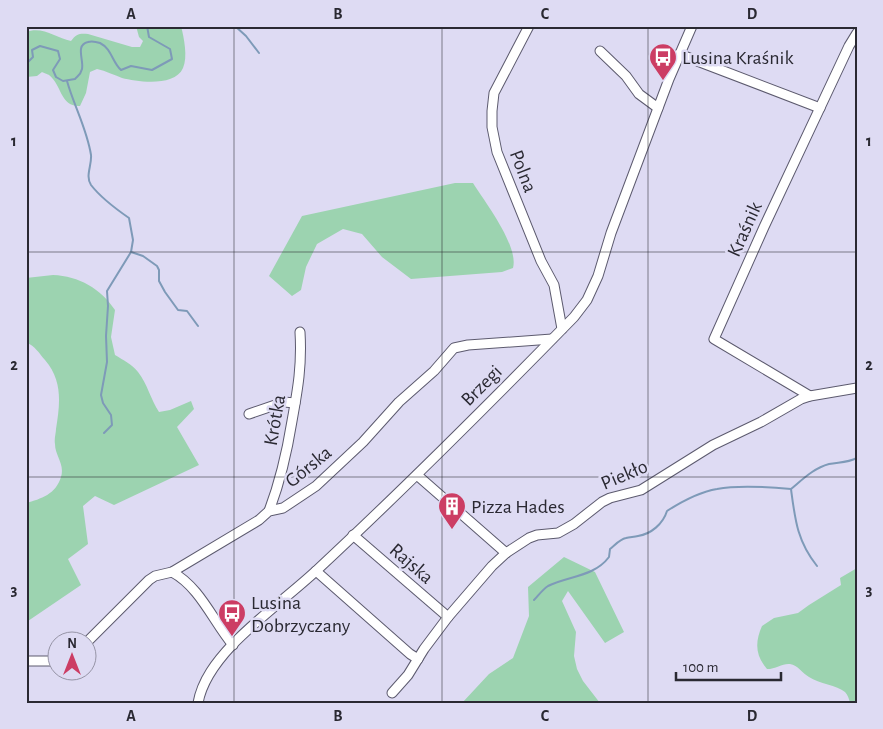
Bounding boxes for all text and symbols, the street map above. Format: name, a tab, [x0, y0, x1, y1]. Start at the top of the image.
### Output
text: A	[126, 6, 136, 22]
text: B	[333, 6, 343, 22]
text: C	[541, 6, 550, 22]
text: D	[747, 6, 758, 22]
bus stop icon: Lusina Kraśnik	[648, 42, 678, 81]
place label: Lusina Kraśnik	[682, 48, 794, 68]
text: 1	[11, 133, 17, 149]
text: 1	[866, 133, 872, 149]
street label: Polna	[506, 147, 540, 195]
street label: Kraśnik	[724, 199, 766, 260]
text: 2	[10, 357, 18, 373]
text: 2	[865, 357, 873, 373]
street label: Brzegi	[457, 361, 506, 410]
street label: Krótka	[261, 393, 289, 447]
street label: Górska	[282, 442, 336, 491]
street label: Piekło	[598, 456, 651, 494]
building icon: Pizza Hades	[437, 491, 467, 530]
place label: Pizza Hades	[471, 497, 565, 517]
street label: Rajska	[386, 540, 437, 588]
text: 3	[11, 582, 18, 598]
text: 3	[866, 582, 873, 598]
place label: Lusina Dobrzyczany	[251, 593, 351, 636]
bus stop icon: Lusina Dobrzyczany	[217, 598, 247, 637]
north arrow	[48, 632, 98, 682]
text: N	[67, 637, 77, 651]
scale bar	[676, 649, 780, 681]
text: 100 m	[683, 660, 718, 675]
text: A	[126, 708, 136, 724]
text: B	[333, 708, 343, 724]
text: C	[541, 708, 550, 724]
text: D	[747, 708, 758, 724]

